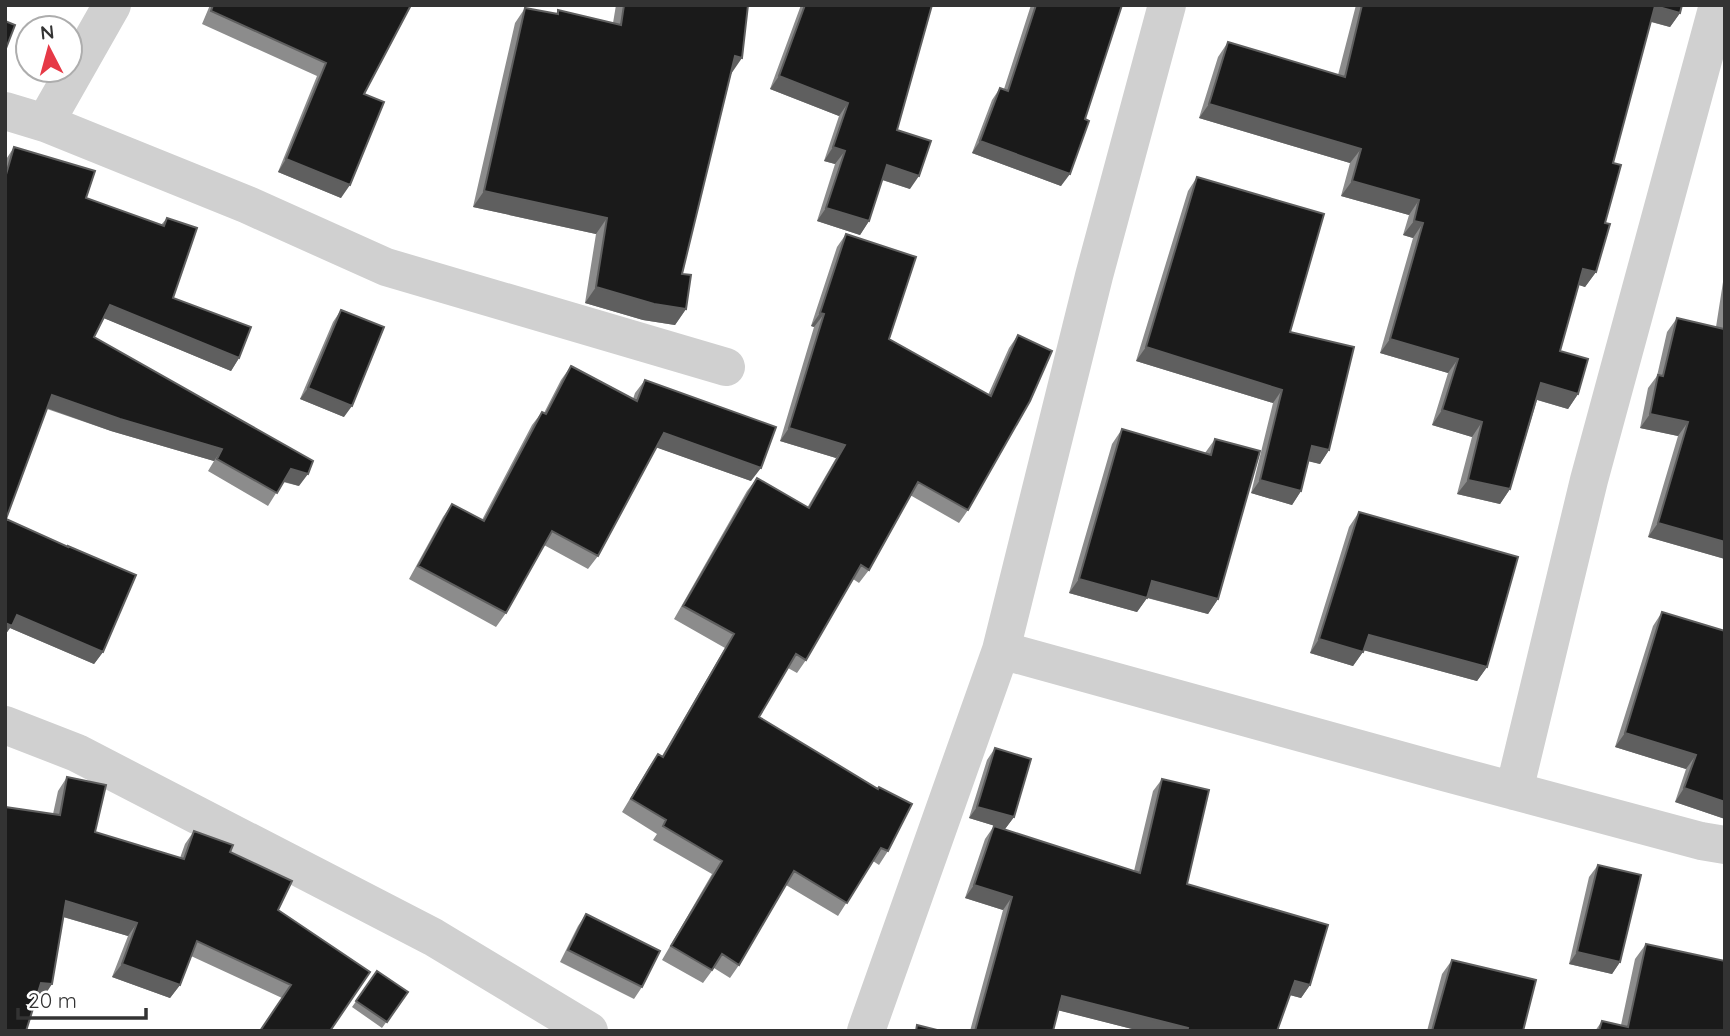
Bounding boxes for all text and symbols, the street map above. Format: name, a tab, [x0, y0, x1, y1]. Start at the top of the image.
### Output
north arrow	[14, 14, 84, 84]
text: N	[39, 19, 55, 45]
scale bar	[18, 976, 145, 1020]
text: 20 m	[28, 987, 77, 1013]

